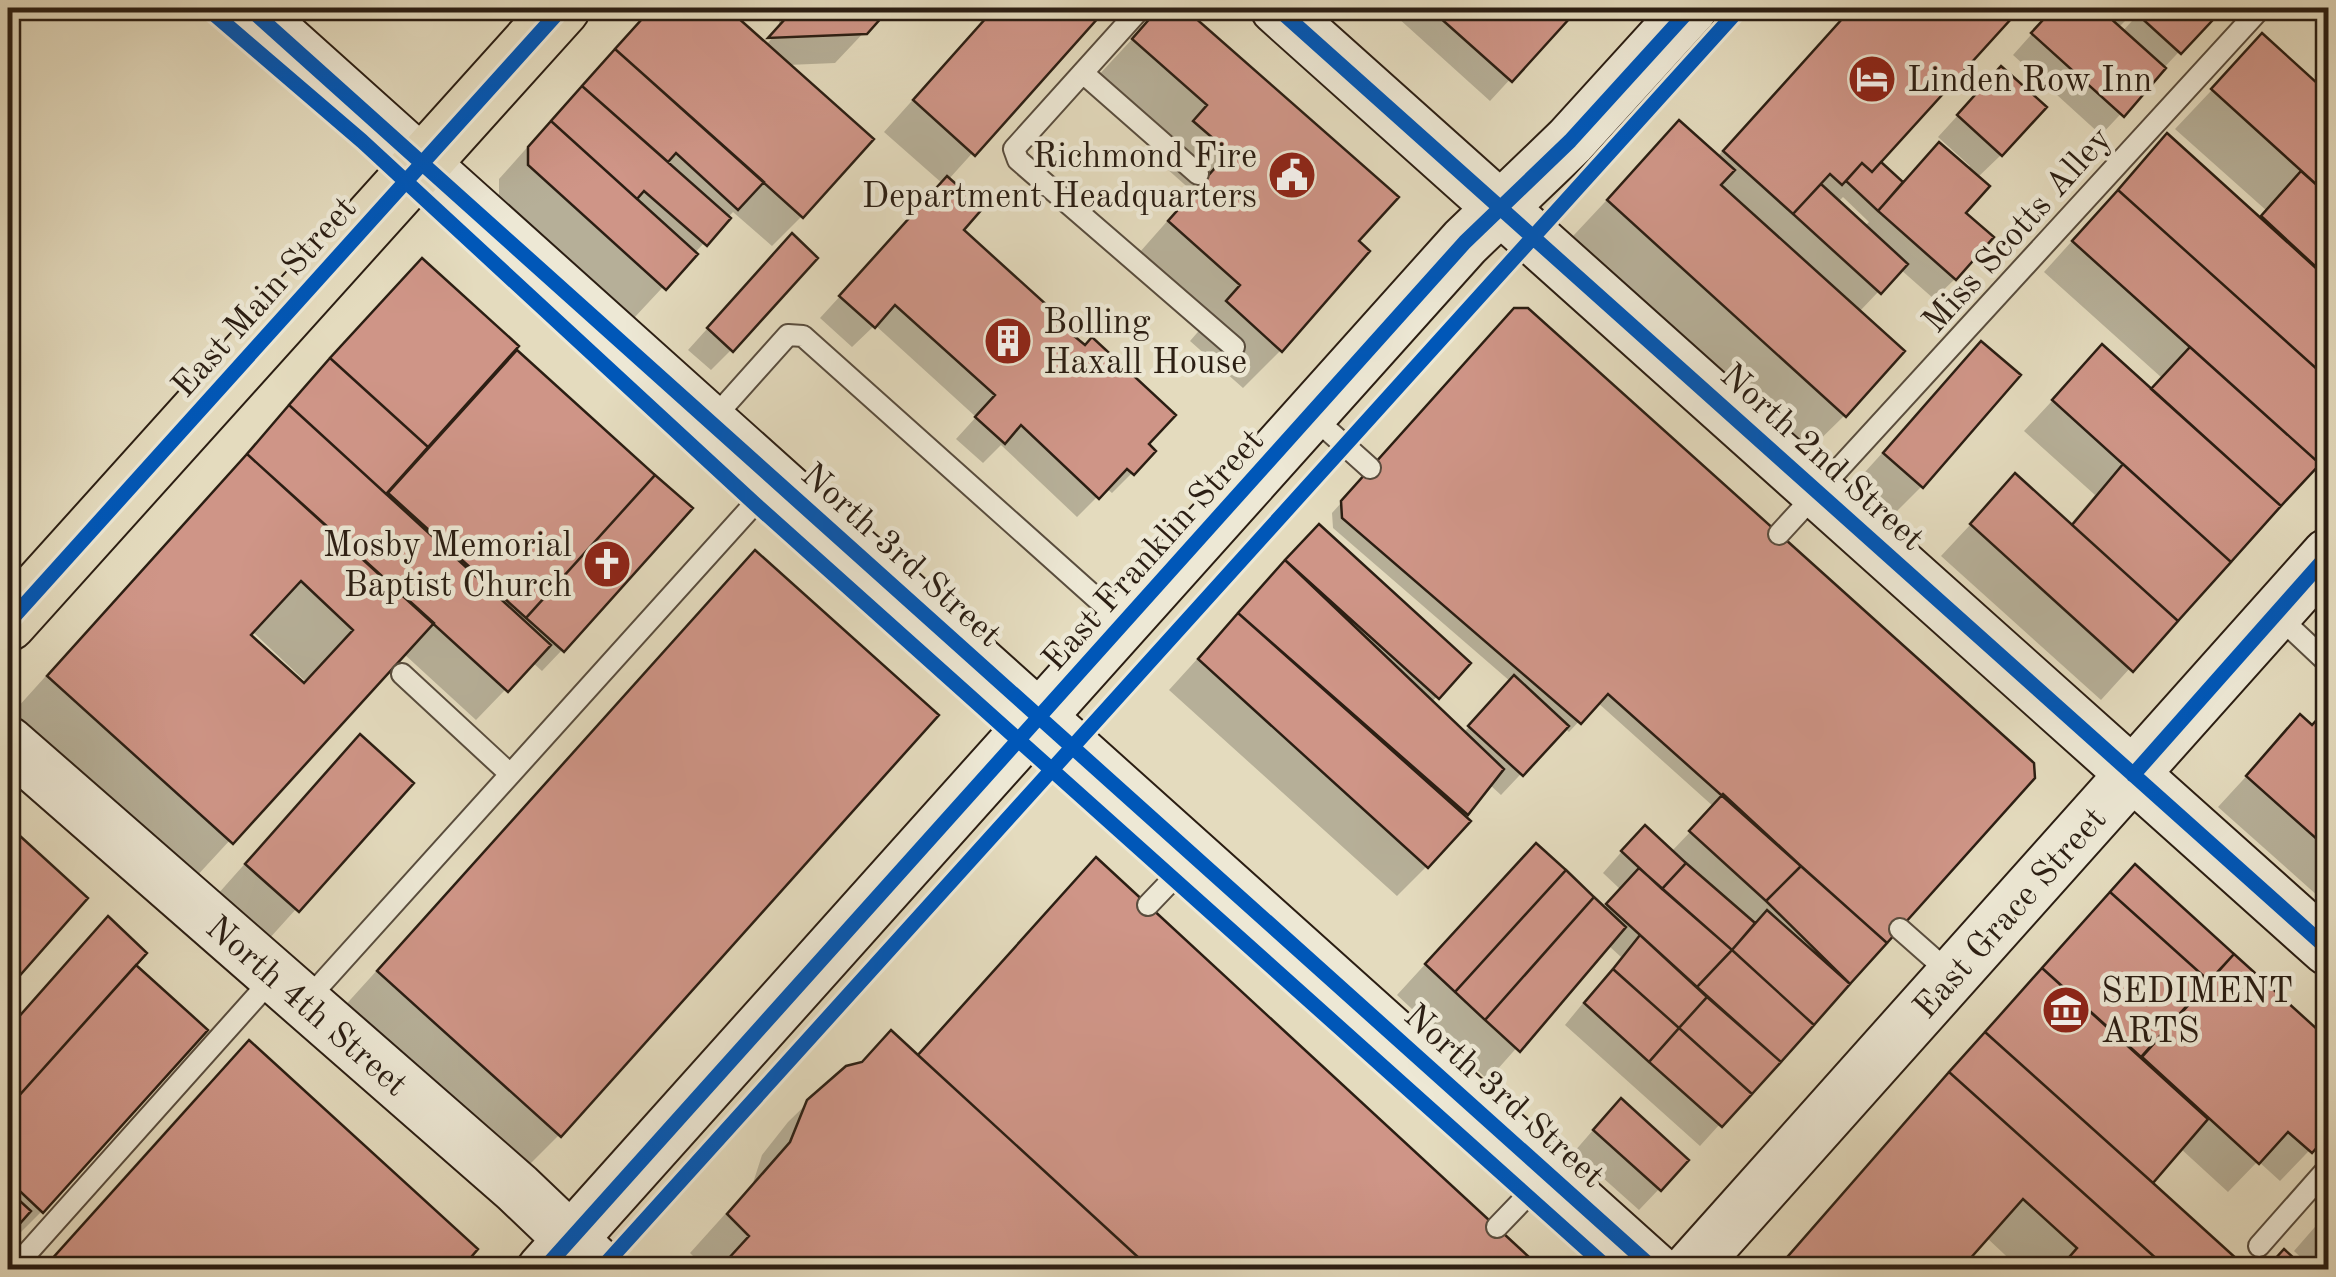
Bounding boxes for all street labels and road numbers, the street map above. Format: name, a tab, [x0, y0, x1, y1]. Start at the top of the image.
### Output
street label: Miss Scotts Alley	[1917, 121, 2119, 340]
street label: East Main Street	[166, 191, 364, 405]
street label: North 2nd Street	[1713, 358, 1930, 558]
street label: East Franklin Street	[1037, 423, 1271, 678]
street label: North 3rd Street	[794, 457, 1007, 654]
street label: East Grace Street	[1908, 802, 2114, 1026]
street label: North 4th Street	[199, 910, 413, 1104]
street label: North 3rd Street	[1397, 998, 1610, 1195]

